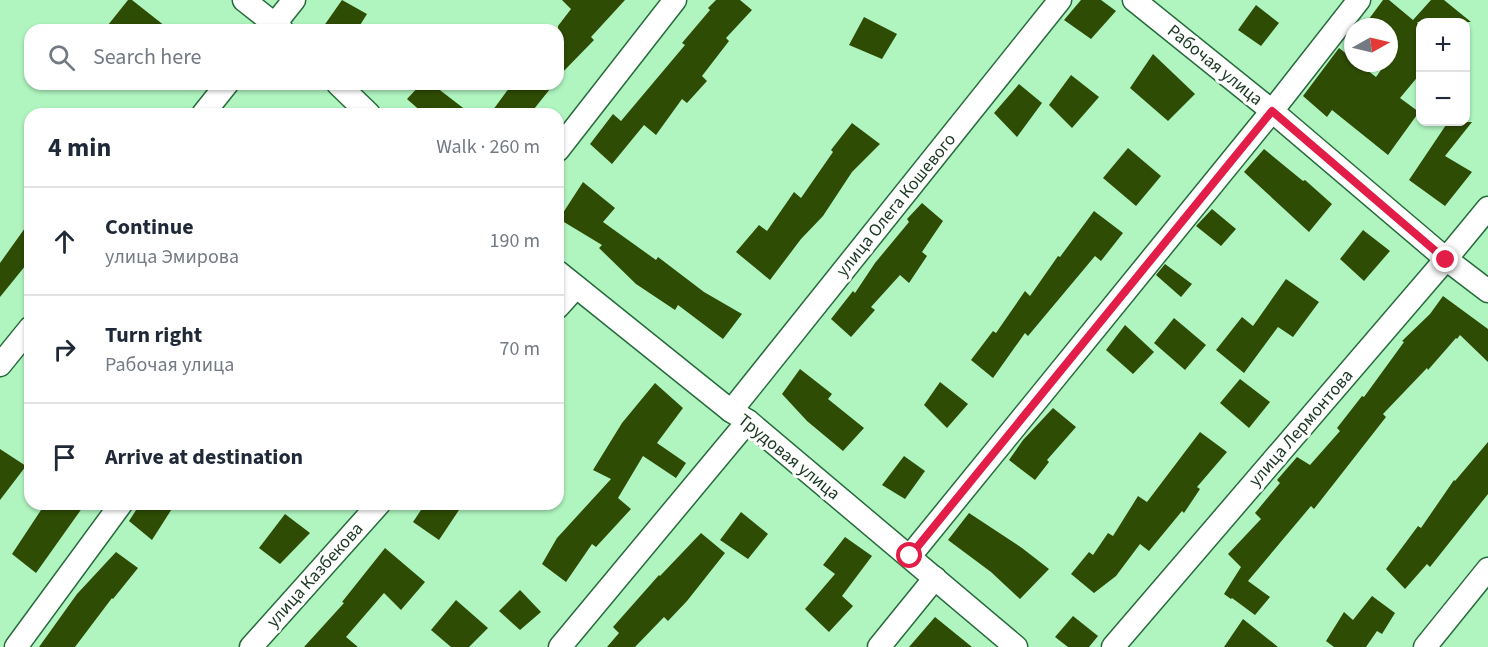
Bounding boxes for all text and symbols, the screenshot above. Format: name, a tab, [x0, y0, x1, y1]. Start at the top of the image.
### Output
north arrow	[1344, 18, 1398, 72]
map controls	[1416, 18, 1470, 126]
button: +	[1416, 18, 1470, 72]
street label: Рабочая улица	[1162, 19, 1268, 111]
search box	[24, 24, 564, 90]
icon: search	[45, 41, 78, 74]
text: Search here	[93, 41, 201, 73]
button: −	[1416, 72, 1470, 126]
street label: улица Олега Кошевого	[830, 128, 962, 282]
text: 4 min	[48, 129, 111, 166]
text: Walk · 260 m	[436, 133, 540, 161]
text: Continue	[105, 211, 194, 243]
icon: ahead	[48, 225, 81, 258]
text: 190 m	[490, 227, 540, 255]
text: улица Эмирова	[105, 243, 239, 271]
route end	[1432, 246, 1458, 272]
text: Turn right	[105, 319, 202, 351]
icon: right	[48, 333, 81, 366]
text: 70 m	[500, 335, 540, 363]
text: Рабочая улица	[105, 351, 234, 379]
street label: улица Лермонтова	[1243, 364, 1359, 492]
street label: Трудовая улица	[733, 408, 845, 506]
icon: arrive	[48, 441, 81, 474]
text: Arrive at destination	[105, 441, 303, 473]
street label: улица Казбекова	[261, 517, 369, 633]
route start	[896, 542, 922, 568]

